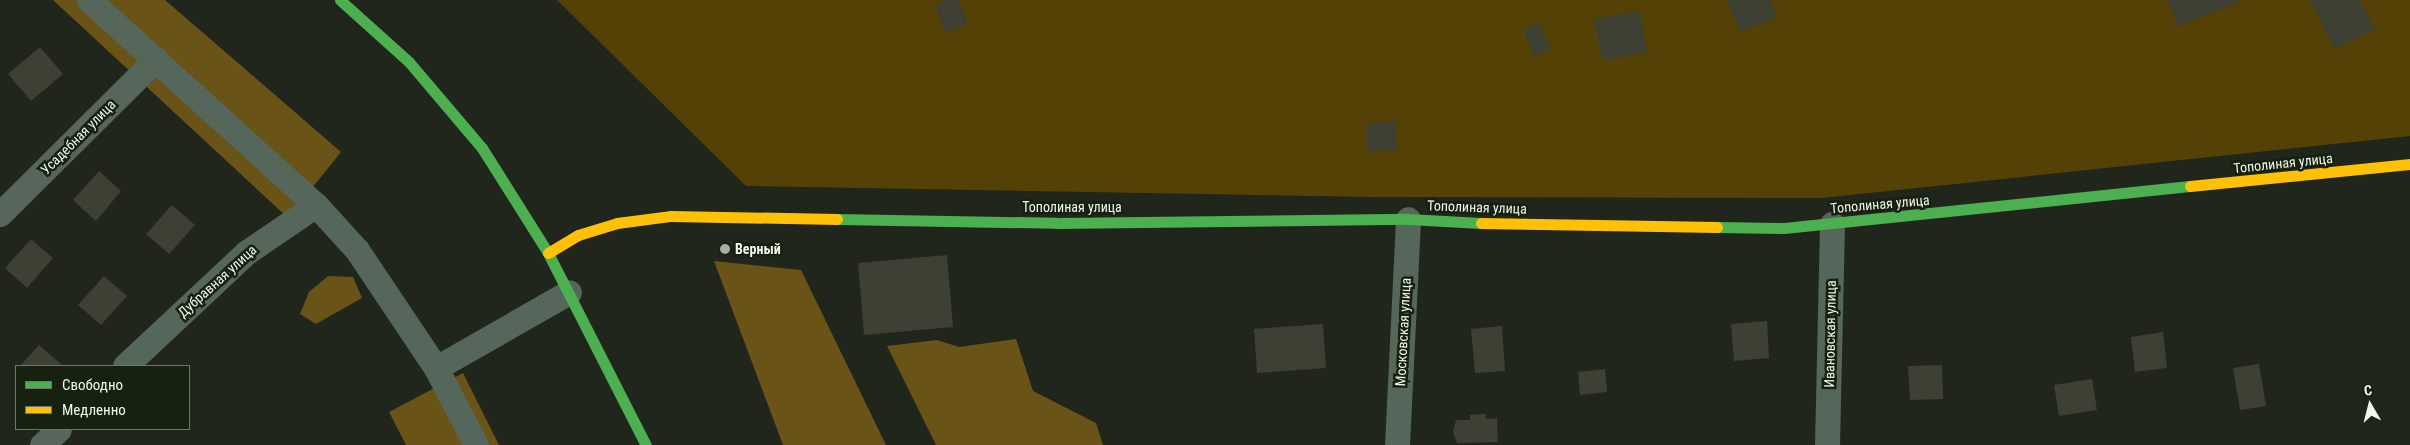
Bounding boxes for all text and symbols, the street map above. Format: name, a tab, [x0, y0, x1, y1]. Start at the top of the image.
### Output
street label: Усадебная улица	[37, 96, 119, 178]
street label: Тополиная улица	[2233, 149, 2333, 177]
street label: Тополиная улица	[1830, 191, 1930, 217]
street label: Тополиная улица	[1427, 197, 1527, 217]
street label: Тополиная улица	[1022, 199, 1122, 215]
street label: Дубравная улица	[174, 241, 260, 321]
place label: Верный	[735, 241, 781, 257]
marker: Верный	[719, 243, 731, 255]
street label: Московская улица	[1392, 277, 1414, 387]
street label: Ивановская улица	[1821, 280, 1839, 388]
legend	[15, 365, 190, 430]
text: Свободно	[62, 376, 123, 394]
north arrow	[2345, 380, 2395, 430]
text: С	[2363, 382, 2373, 399]
text: Медленно	[62, 401, 126, 419]

